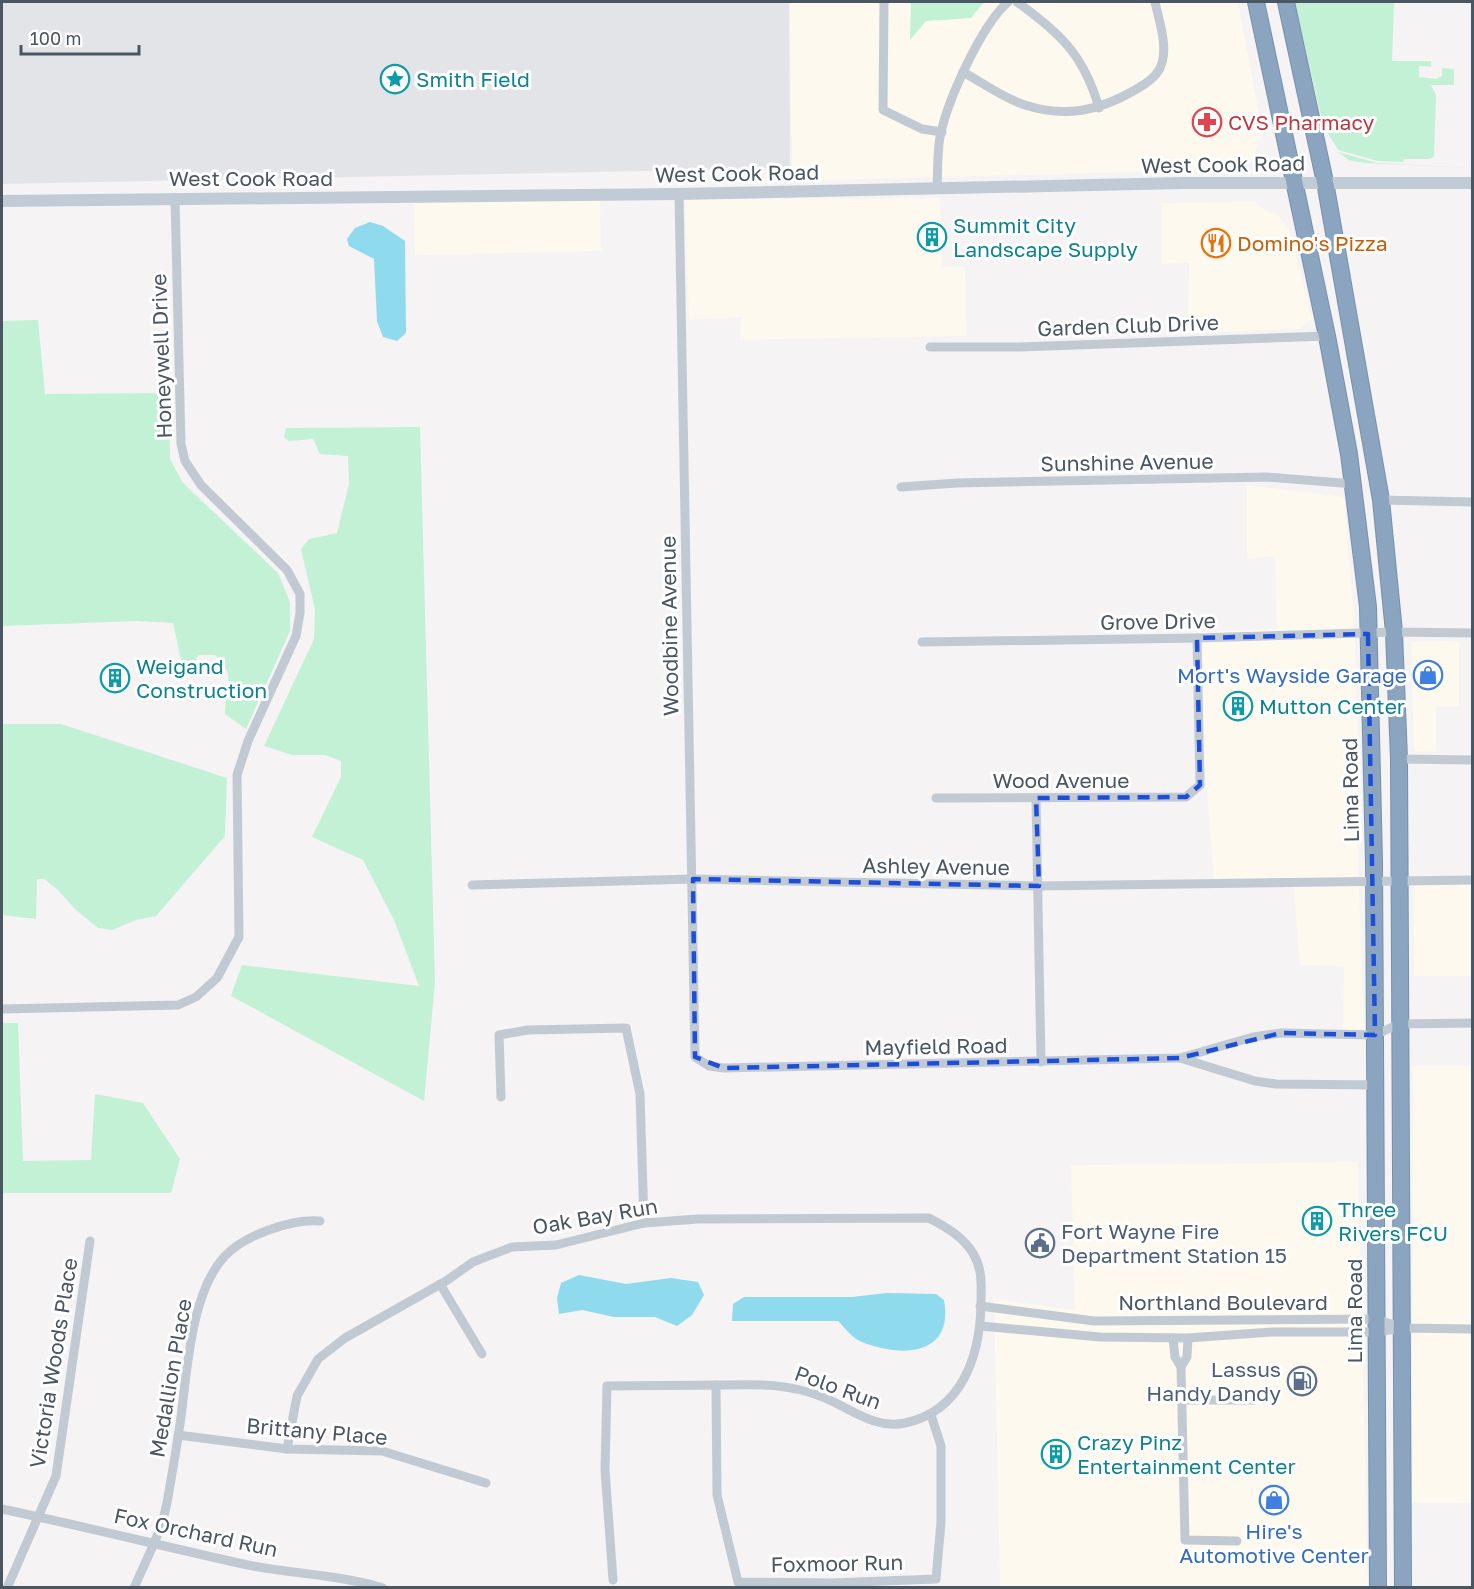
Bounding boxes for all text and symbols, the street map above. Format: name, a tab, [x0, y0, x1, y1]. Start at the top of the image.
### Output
scale bar	[21, 18, 140, 56]
text: 100 m	[30, 27, 81, 49]
place icon: Smith Field	[379, 63, 411, 95]
place label: Smith Field	[416, 66, 530, 92]
pharmacy icon: CVS Pharmacy	[1191, 106, 1223, 138]
place label: CVS Pharmacy	[1228, 109, 1375, 135]
street label: West Cook Road	[1141, 150, 1305, 178]
street label: West Cook Road	[655, 159, 819, 187]
street label: West Cook Road	[169, 165, 333, 191]
place label: Summit City Landscape Supply	[953, 212, 1138, 262]
building icon: Summit City Landscape Supply	[916, 221, 948, 253]
restaurant icon: Domino's Pizza	[1200, 227, 1232, 259]
place label: Domino's Pizza	[1237, 230, 1388, 256]
street label: Honeywell Drive	[145, 273, 177, 439]
street label: Garden Club Drive	[1037, 309, 1219, 341]
street label: Sunshine Avenue	[1040, 447, 1214, 477]
street label: Woodbine Avenue	[654, 536, 684, 716]
street label: Grove Drive	[1100, 607, 1216, 635]
place label: Weigand Construction	[136, 653, 267, 703]
shop icon: Mort's Wayside Garage	[1412, 659, 1444, 691]
building icon: Weigand Construction	[99, 662, 131, 694]
place label: Mort's Wayside Garage	[1177, 662, 1407, 688]
building icon: Mutton Center	[1222, 690, 1254, 722]
place label: Mutton Center	[1259, 693, 1405, 719]
street label: Lima Road	[1336, 737, 1364, 843]
street label: Wood Avenue	[993, 767, 1129, 793]
street label: Ashley Avenue	[862, 852, 1010, 880]
street label: Mayfield Road	[864, 1032, 1008, 1060]
street label: Oak Bay Run	[530, 1192, 660, 1240]
place label: Three Rivers FCU	[1338, 1196, 1448, 1246]
building icon: Three Rivers FCU	[1301, 1205, 1333, 1237]
place label: Fort Wayne Fire Department Station 15	[1061, 1218, 1287, 1268]
public building icon: Fort Wayne Fire Department Station 15	[1024, 1227, 1056, 1259]
street label: Victoria Woods Place	[24, 1256, 82, 1470]
street label: Lima Road	[1341, 1259, 1367, 1363]
street label: Northland Boulevard	[1118, 1289, 1328, 1315]
street label: Medallion Place	[143, 1297, 197, 1459]
place label: Lassus Handy Dandy	[1146, 1356, 1281, 1406]
street label: Polo Run	[791, 1359, 885, 1415]
fuel station icon: Lassus Handy Dandy	[1286, 1365, 1318, 1397]
street label: Brittany Place	[245, 1412, 389, 1450]
place label: Crazy Pinz Entertainment Center	[1077, 1429, 1296, 1479]
building icon: Crazy Pinz Entertainment Center	[1040, 1438, 1072, 1470]
shop icon: Hire's Automotive Center	[1258, 1484, 1290, 1516]
street label: Fox Orchard Run	[112, 1502, 280, 1562]
place label: Hire's Automotive Center	[1179, 1518, 1369, 1568]
street label: Foxmoor Run	[770, 1549, 904, 1577]

